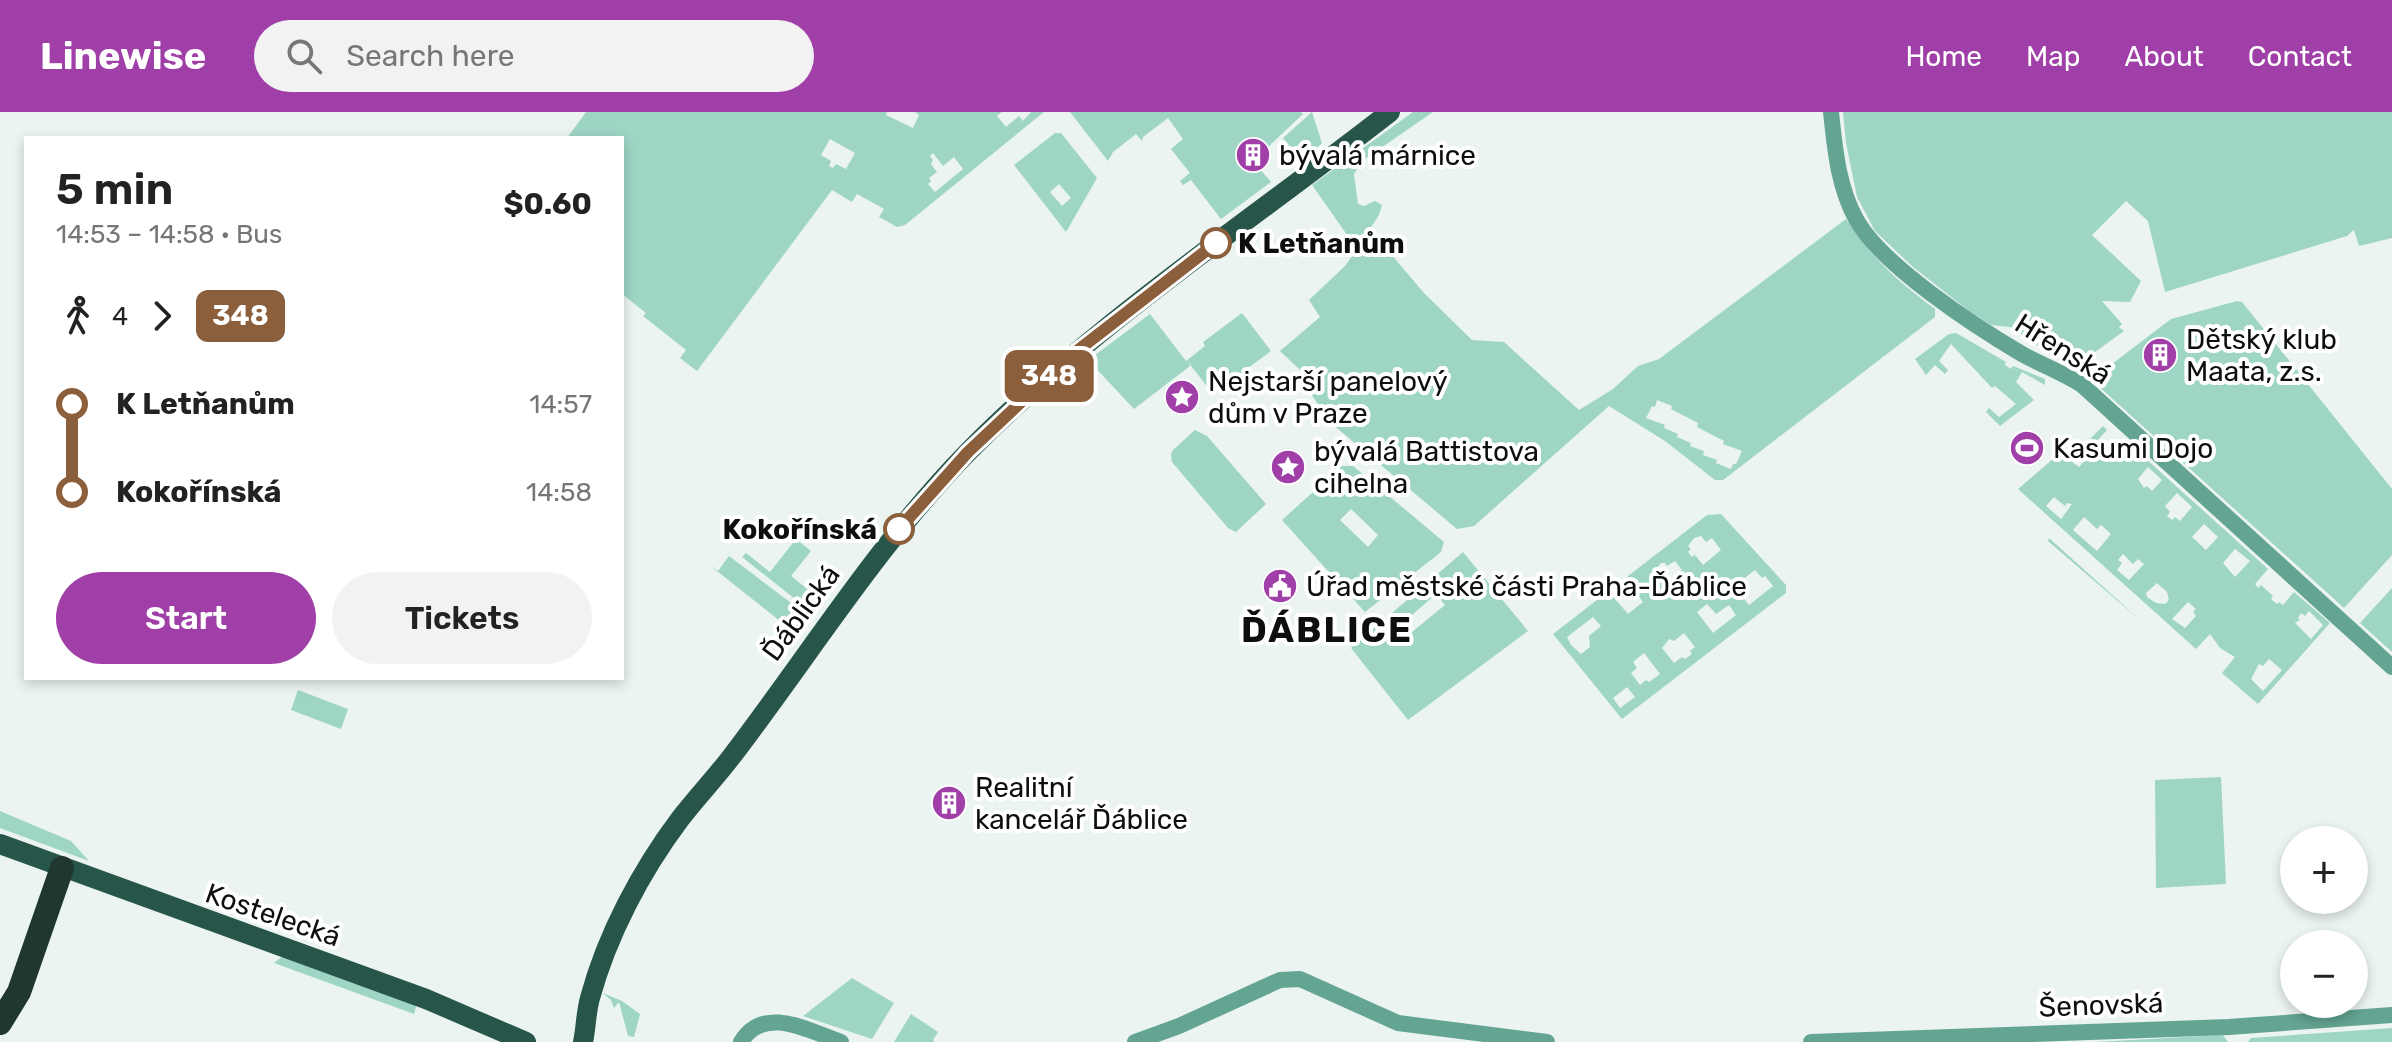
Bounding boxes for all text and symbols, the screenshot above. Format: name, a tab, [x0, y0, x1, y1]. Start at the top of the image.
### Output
search box	[254, 20, 814, 92]
text: Linewise	[40, 33, 206, 79]
icon: search	[282, 34, 326, 78]
text: Search here	[346, 38, 515, 74]
text: Home	[1905, 40, 1982, 73]
text: Map	[2026, 40, 2080, 73]
text: About	[2124, 40, 2204, 73]
text: Contact	[2248, 40, 2352, 73]
building icon: bývalá márnice	[1234, 136, 1272, 174]
place label: bývalá márnice	[1279, 139, 1476, 172]
text: 5 min	[56, 163, 173, 215]
text: $0.60	[503, 186, 592, 222]
text: 14:53 – 14:58 · Bus	[56, 219, 282, 250]
place label: K Letňanům	[1238, 227, 1405, 260]
marker: K Letňanům	[1201, 228, 1231, 258]
icon: walk	[56, 294, 100, 338]
icon: forward	[140, 294, 184, 338]
text: 348	[212, 299, 269, 332]
text: 4	[112, 301, 128, 332]
street label: Hřenská	[2009, 307, 2117, 391]
place label: Dětský klub Maata, z.s.	[2186, 323, 2337, 388]
building icon: Dětský klub Maata, z.s.	[2141, 336, 2179, 374]
line badge: 348	[1003, 350, 1095, 402]
text: 348	[1021, 359, 1077, 392]
place label: Nejstarší panelový dům v Praze	[1208, 365, 1448, 430]
place icon: Nejstarší panelový dům v Praze	[1163, 378, 1201, 416]
text: K Letňanům	[116, 386, 295, 422]
text: 14:57	[529, 389, 592, 420]
sports icon: Kasumi Dojo	[2008, 429, 2046, 467]
place label: Kasumi Dojo	[2053, 432, 2213, 465]
place label: bývalá Battistova cihelna	[1314, 435, 1539, 500]
place icon: bývalá Battistova cihelna	[1269, 448, 1307, 486]
text: Kokořínská	[116, 474, 282, 510]
text: 14:58	[526, 477, 592, 508]
place label: Kokořínská	[722, 513, 877, 546]
marker: Kokořínská	[884, 514, 914, 544]
street label: Ďáblická	[755, 559, 847, 667]
public building icon: Úřad městské části Praha-Ďáblice	[1261, 567, 1299, 605]
place label: Úřad městské části Praha-Ďáblice	[1306, 570, 1747, 603]
button: Start	[56, 572, 316, 664]
button: Tickets	[332, 572, 592, 664]
district label: ĎÁBLICE	[1241, 608, 1413, 651]
place label: Realitní kancelář Ďáblice	[975, 771, 1188, 836]
building icon: Realitní kancelář Ďáblice	[930, 784, 968, 822]
map controls	[2280, 826, 2368, 1018]
button: +	[2280, 826, 2368, 914]
street label: Kostelecká	[201, 877, 345, 953]
button: −	[2280, 930, 2368, 1018]
street label: Šenovská	[2038, 986, 2164, 1024]

